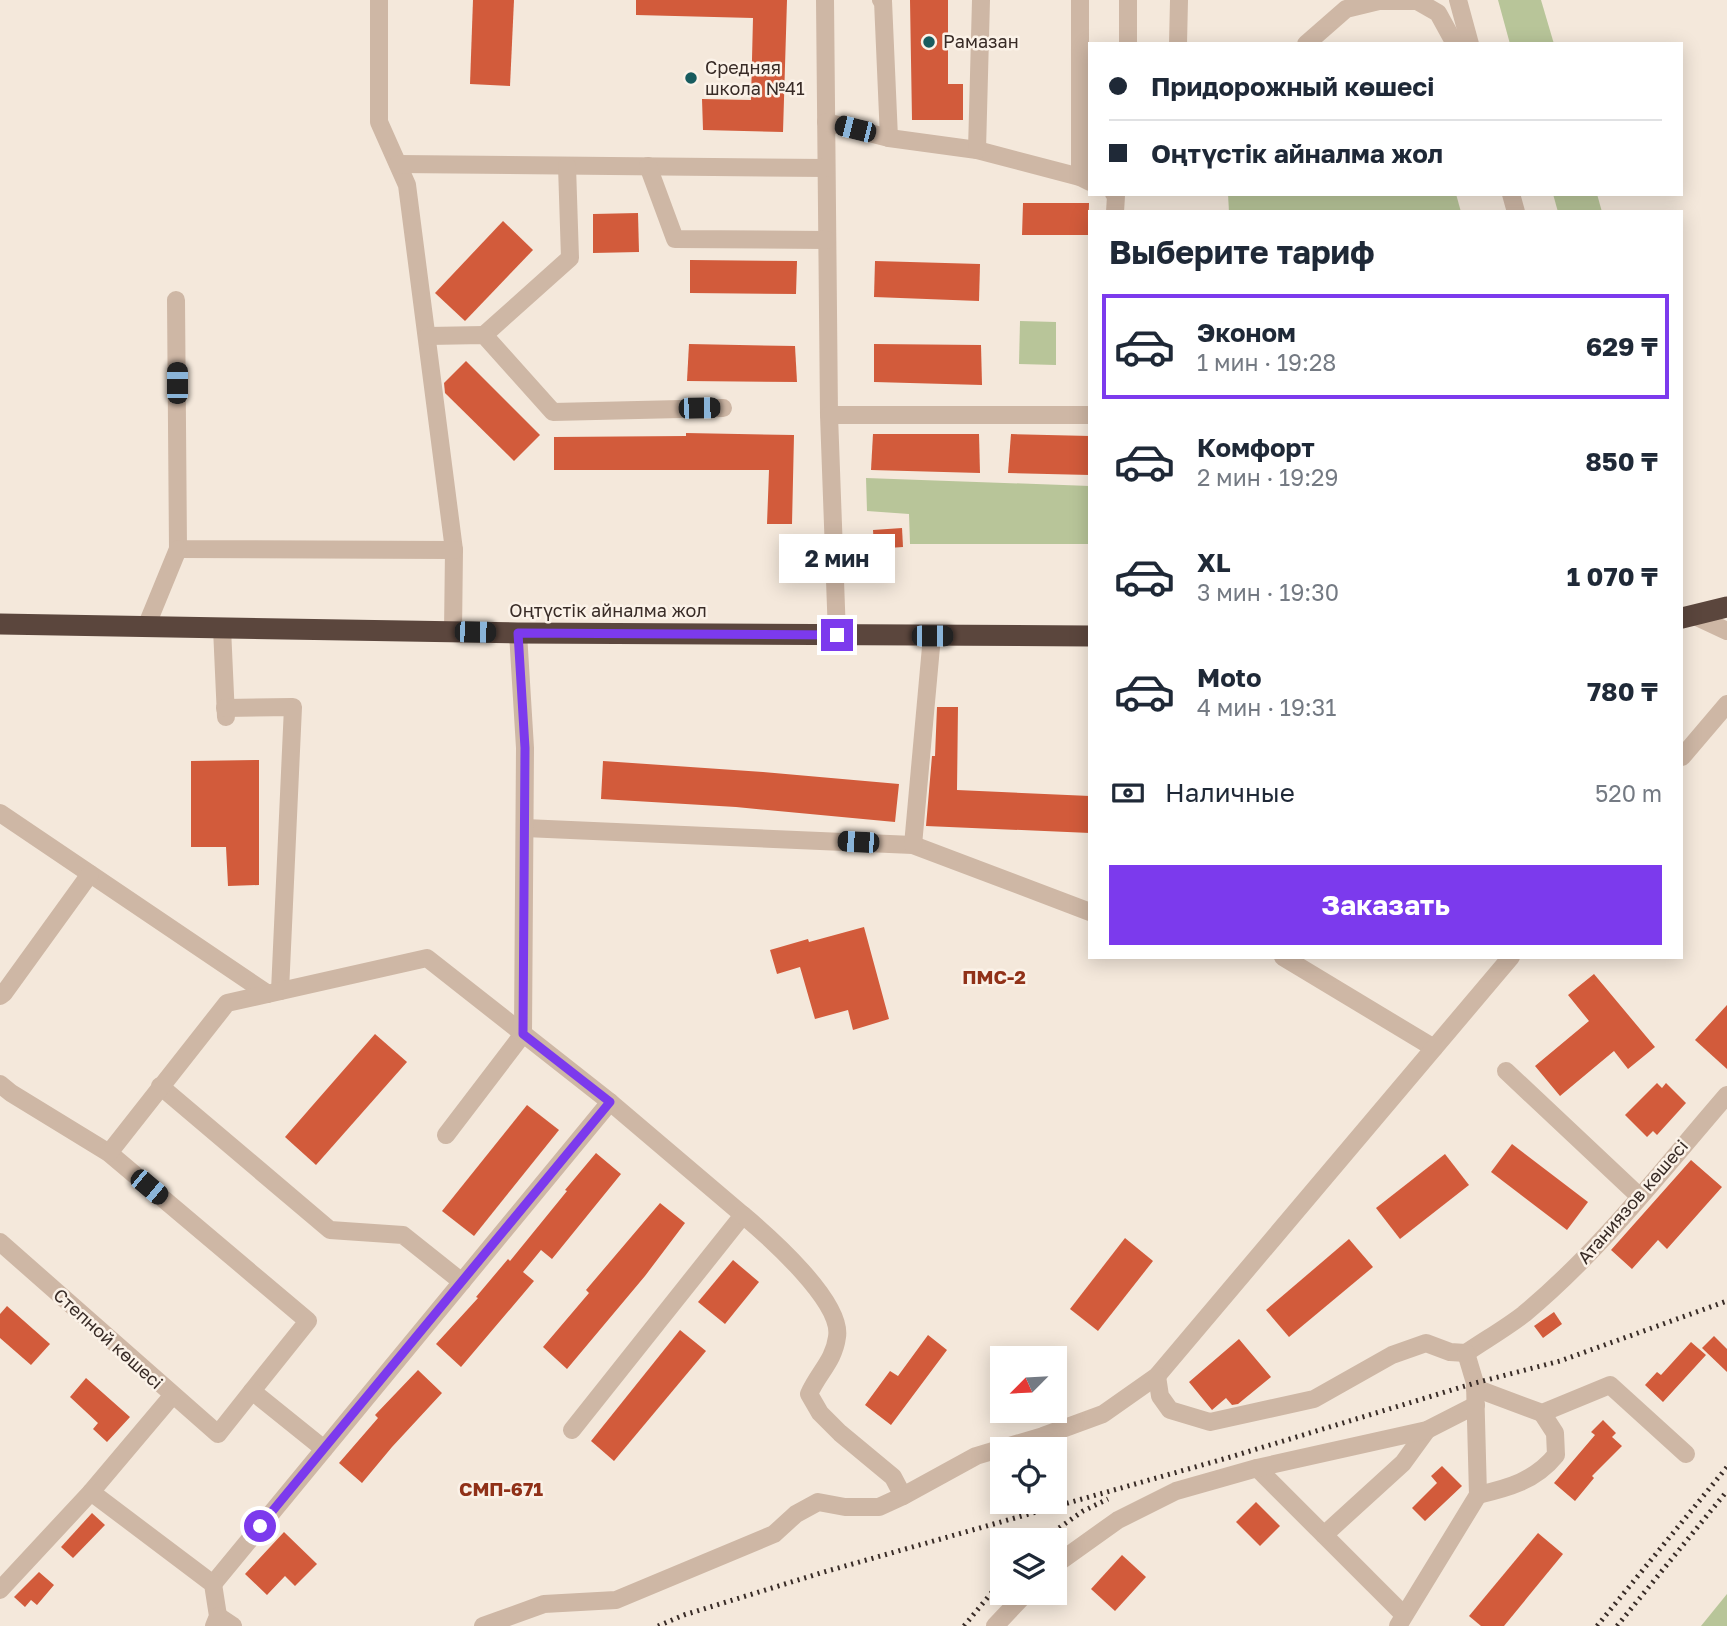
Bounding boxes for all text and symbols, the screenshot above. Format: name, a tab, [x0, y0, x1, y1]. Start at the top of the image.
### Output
place label: Рамазан	[943, 30, 1019, 52]
marker: Рамазан	[921, 34, 937, 50]
place label: Средняя школа №41	[705, 56, 805, 99]
marker: Средняя школа №41	[683, 70, 699, 86]
text: Придорожный көшесі	[1151, 71, 1434, 102]
car	[833, 114, 878, 144]
text: Оңтүстік айналма жол	[1151, 138, 1443, 169]
text: Выберите тариф	[1109, 233, 1375, 271]
icon: car	[1113, 315, 1176, 378]
text: Эконом	[1197, 317, 1296, 348]
text: 629 ₸	[1586, 331, 1658, 362]
text: 1 мин · 19:28	[1197, 348, 1336, 376]
car	[167, 362, 188, 404]
car	[678, 397, 721, 419]
icon: car	[1113, 430, 1176, 493]
text: Комфорт	[1197, 432, 1315, 463]
text: 850 ₸	[1585, 446, 1658, 477]
text: 2 мин · 19:29	[1197, 463, 1338, 491]
callout: 2 мин	[779, 534, 895, 582]
text: 2 мин	[805, 544, 869, 572]
icon: car	[1113, 545, 1176, 608]
text: XL	[1197, 547, 1231, 578]
text: 1 070 ₸	[1567, 561, 1658, 592]
text: 3 мин · 19:30	[1197, 578, 1339, 606]
street label: Оңтүстік айналма жол	[509, 599, 707, 621]
route end	[821, 619, 853, 651]
car	[454, 621, 497, 643]
car	[912, 626, 954, 647]
icon: car	[1113, 660, 1176, 723]
text: Moto	[1197, 662, 1262, 693]
text: 780 ₸	[1587, 676, 1658, 707]
text: 4 мин · 19:31	[1197, 693, 1336, 721]
icon: cash	[1109, 774, 1147, 812]
text: Наличные	[1165, 777, 1295, 808]
text: 520 m	[1595, 779, 1662, 807]
car	[837, 830, 880, 854]
button: Заказать	[1109, 865, 1662, 945]
district label: ПМС-2	[962, 965, 1026, 988]
street label: Атаниязов көшесі	[1572, 1135, 1692, 1268]
car	[127, 1165, 172, 1209]
street label: Степной көшесі	[49, 1283, 168, 1393]
north arrow	[990, 1346, 1068, 1423]
map controls	[990, 1346, 1067, 1605]
button: locate	[990, 1437, 1067, 1514]
district label: СМП-671	[459, 1477, 543, 1500]
route start	[244, 1510, 276, 1542]
button: layers	[990, 1528, 1067, 1605]

